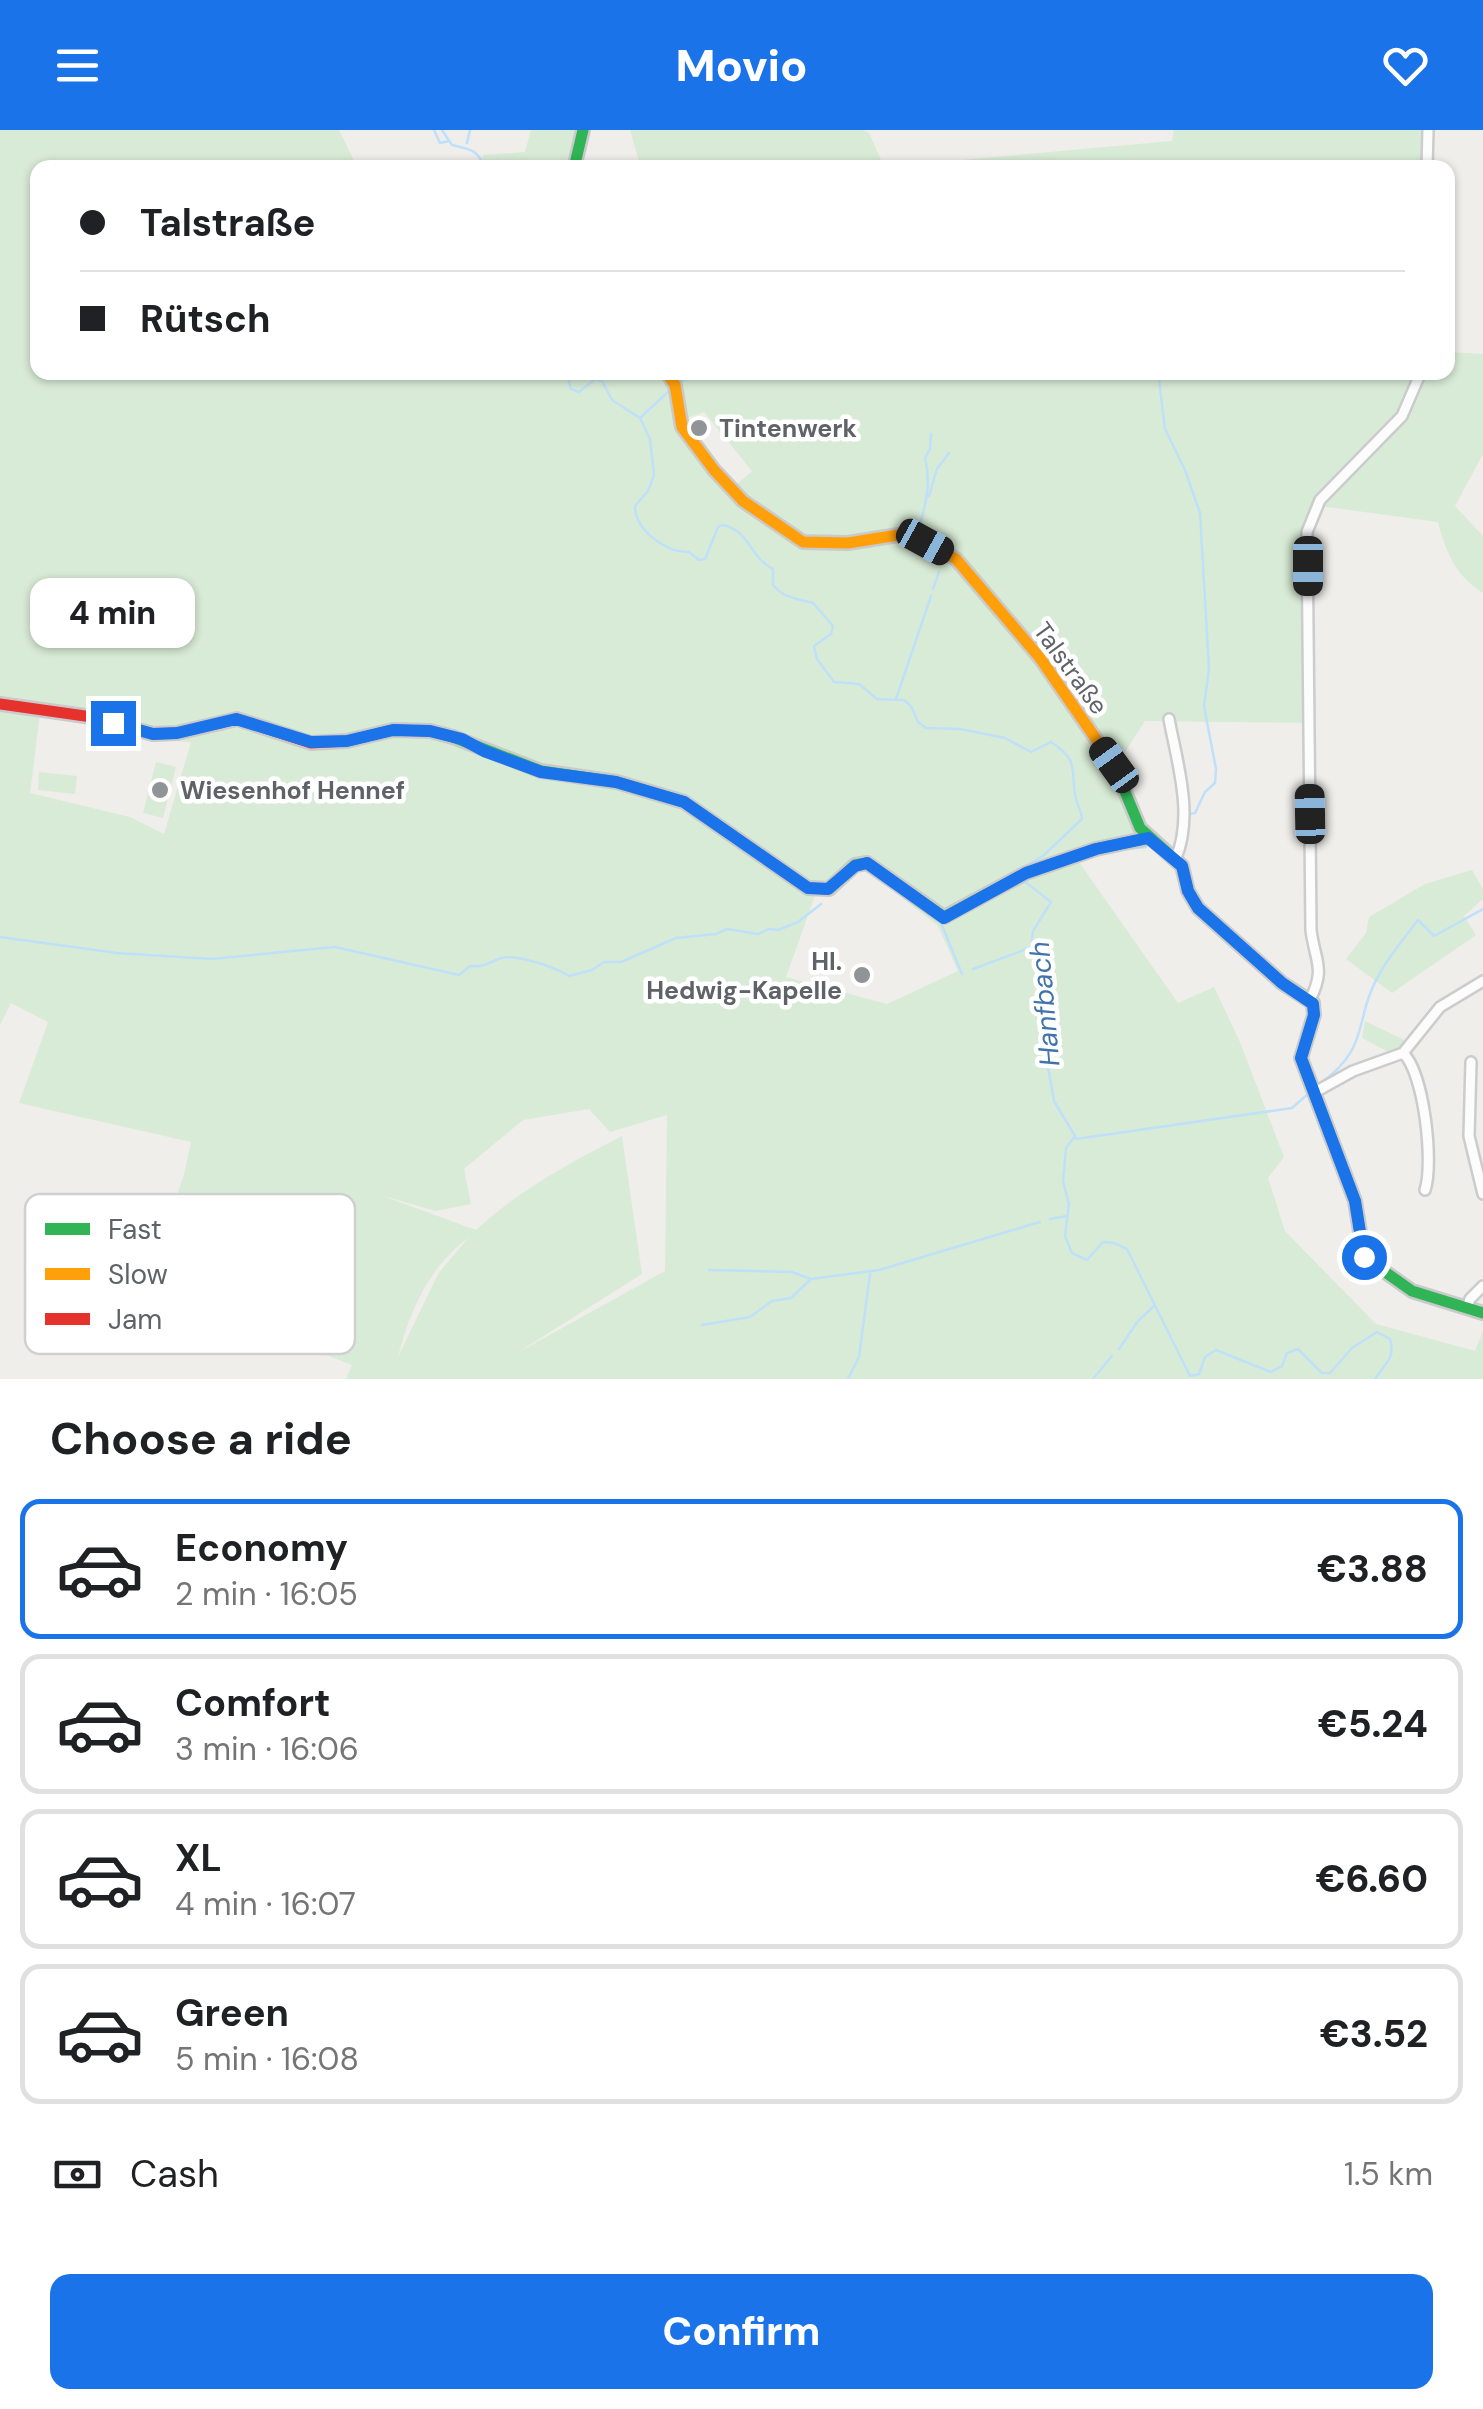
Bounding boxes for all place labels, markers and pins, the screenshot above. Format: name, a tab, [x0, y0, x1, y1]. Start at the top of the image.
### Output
place label: Tintenwerk	[719, 412, 858, 445]
marker: Tintenwerk	[688, 417, 710, 439]
place label: Wiesenhof Hennef	[180, 774, 405, 807]
marker: Wiesenhof Hennef	[149, 779, 171, 801]
place label: Hl. Hedwig-Kapelle	[646, 945, 842, 1007]
marker: Hl. Hedwig-Kapelle	[851, 964, 873, 986]

